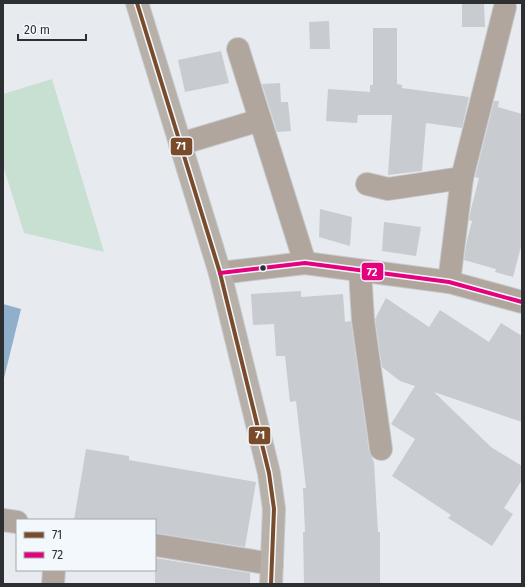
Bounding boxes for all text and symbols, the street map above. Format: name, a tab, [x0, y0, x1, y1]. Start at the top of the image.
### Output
scale bar	[18, 16, 86, 42]
text: 20 m	[24, 23, 50, 37]
line badge: 71	[170, 137, 193, 156]
text: 71	[176, 140, 186, 153]
line badge: 72	[361, 262, 384, 281]
unlabelled marker	[258, 263, 268, 273]
text: 72	[367, 266, 378, 279]
line badge: 71	[248, 426, 271, 445]
text: 71	[255, 429, 265, 442]
legend	[16, 519, 156, 571]
text: 71	[52, 528, 62, 542]
text: 72	[52, 548, 63, 562]

